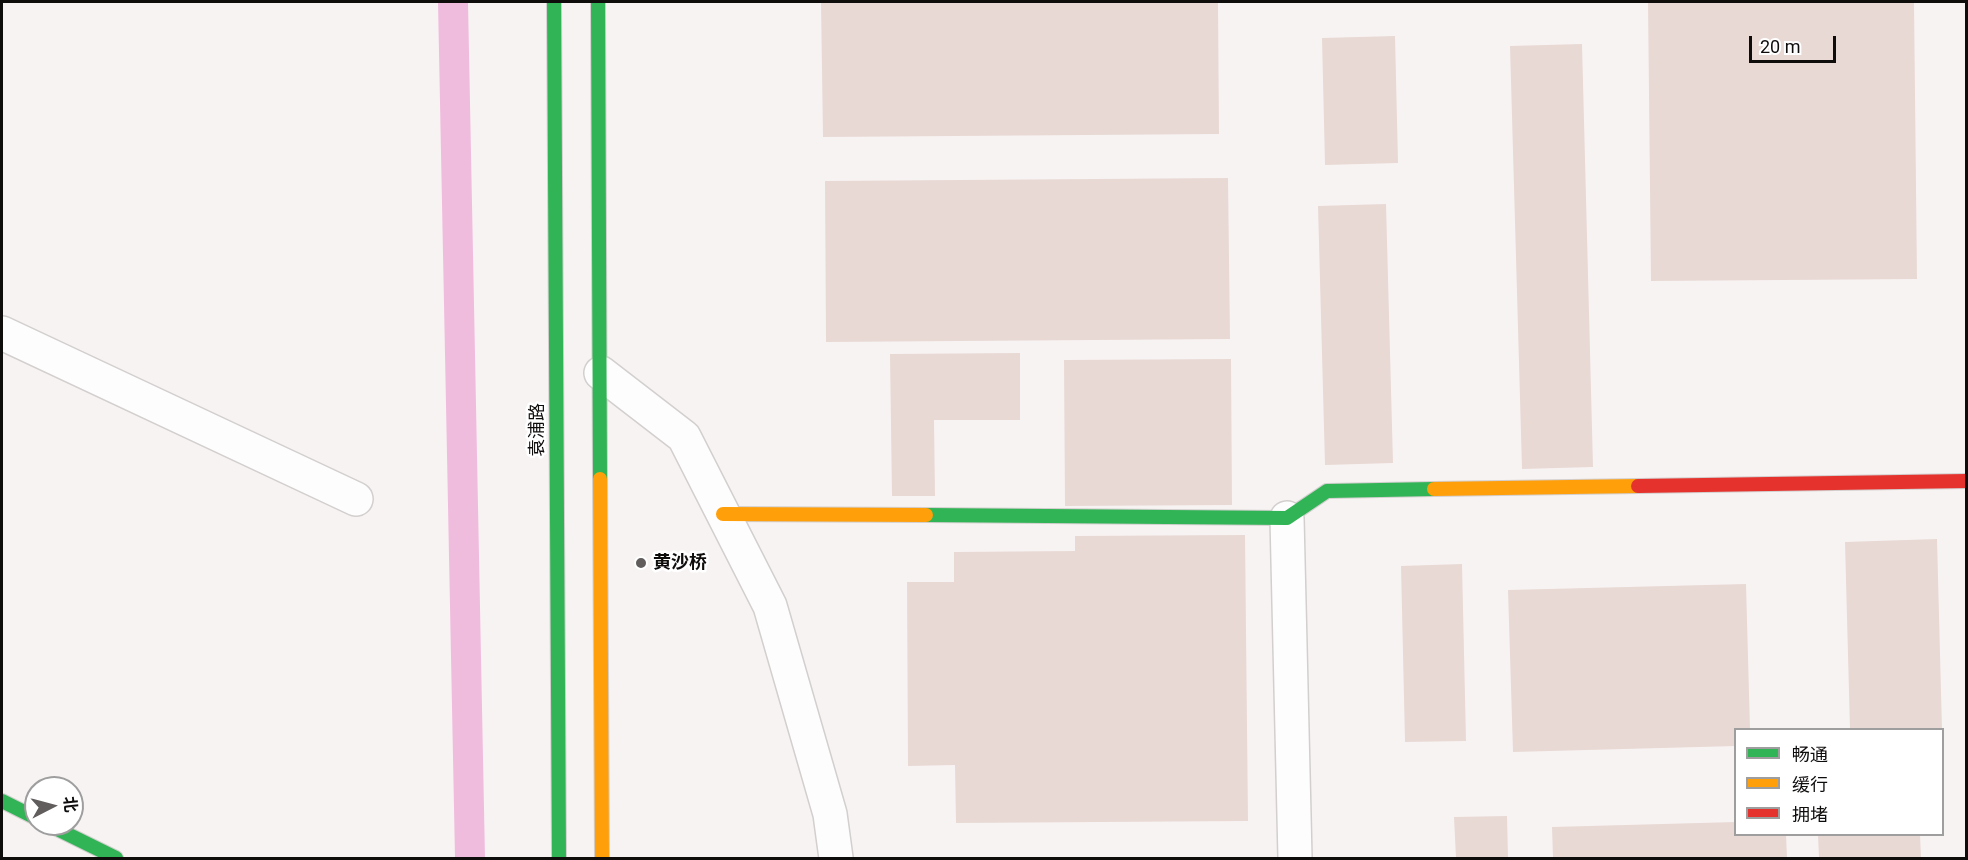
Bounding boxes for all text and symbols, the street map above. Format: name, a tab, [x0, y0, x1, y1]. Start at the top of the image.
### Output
scale bar	[1752, 24, 1839, 62]
text: 20 m	[1760, 36, 1800, 57]
street label: 袁浦路	[527, 403, 549, 457]
place label: 黄沙桥	[653, 552, 707, 574]
marker: 黄沙桥	[634, 556, 648, 570]
legend	[1734, 728, 1944, 836]
text: 畅通	[1792, 744, 1828, 765]
text: 缓行	[1792, 774, 1828, 795]
north arrow	[24, 776, 84, 836]
text: 北	[60, 795, 81, 813]
text: 拥堵	[1792, 804, 1828, 825]

